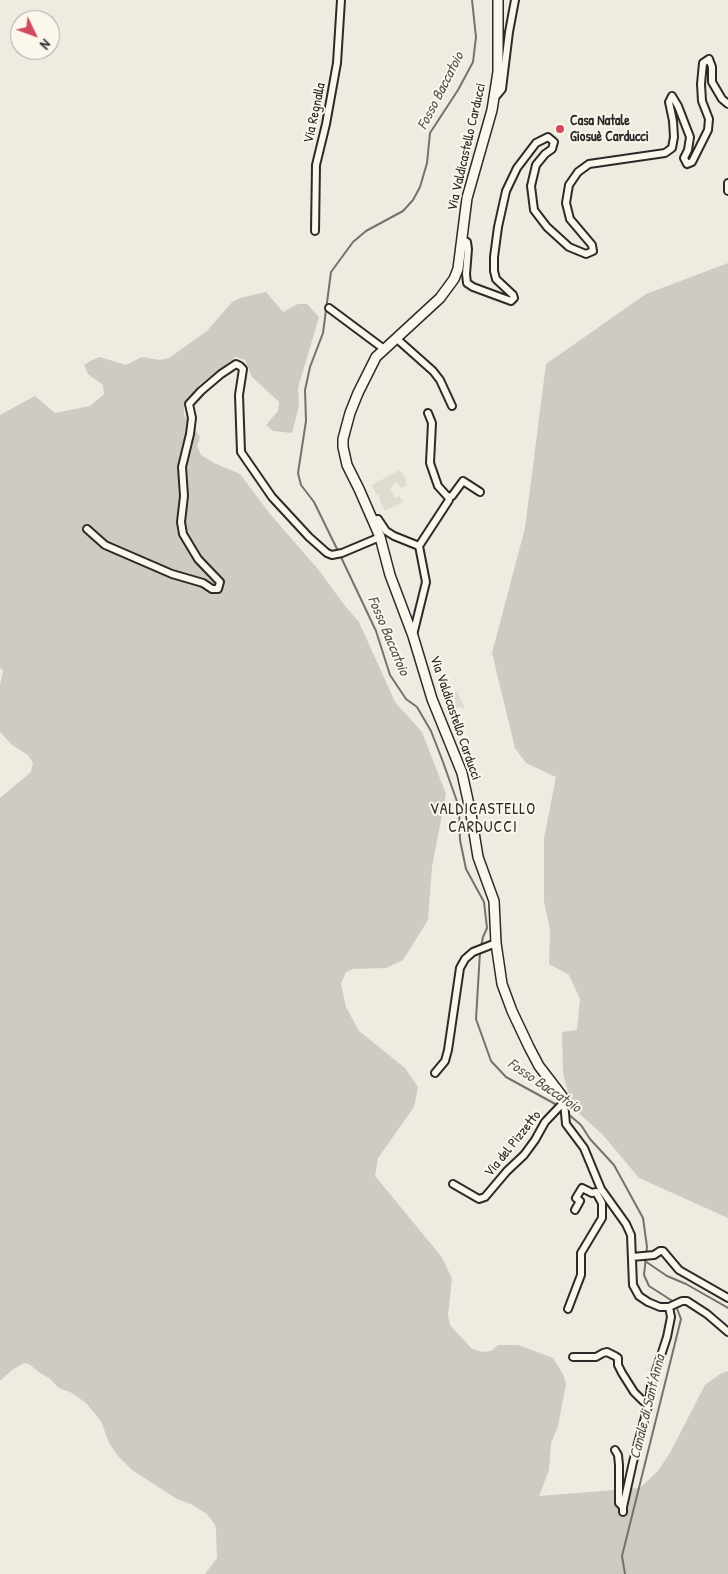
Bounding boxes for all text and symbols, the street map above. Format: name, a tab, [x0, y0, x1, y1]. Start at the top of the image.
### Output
north arrow	[10, 10, 60, 60]
text: N	[36, 36, 55, 54]
water label: Fosso Baccatoio	[414, 49, 468, 133]
street label: Via Regnalla	[300, 81, 330, 145]
street label: Via Valdicastello Carducci	[444, 81, 490, 213]
place label: Casa Natale Giosuè Carducci	[570, 113, 649, 146]
marker: Casa Natale Giosuè Carducci	[554, 123, 566, 135]
water label: Fosso Baccatoio	[363, 594, 413, 678]
street label: Via Valdicastello Carducci	[426, 654, 484, 782]
district label: VALDICASTELLO CARDUCCI	[428, 800, 538, 838]
water label: Fosso Baccatoio	[504, 1055, 584, 1117]
street label: Via del Pizzetto	[481, 1107, 545, 1181]
water label: Canale di Sant'Anna	[626, 1353, 670, 1461]

